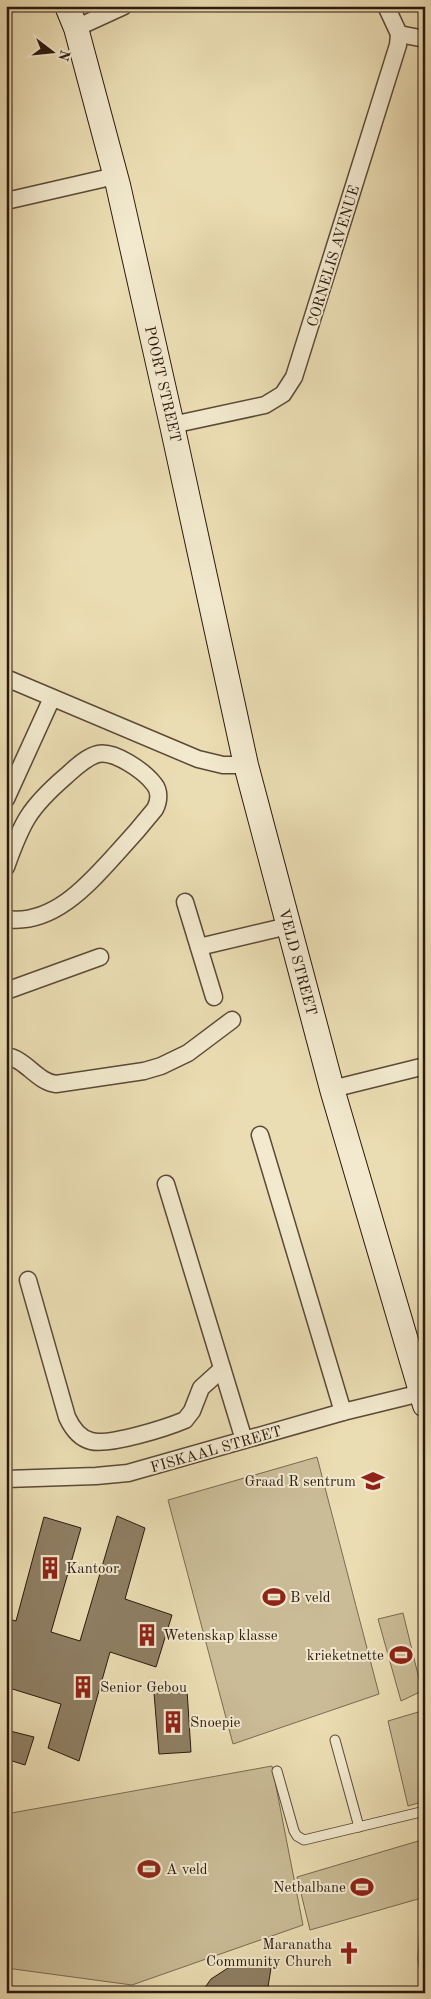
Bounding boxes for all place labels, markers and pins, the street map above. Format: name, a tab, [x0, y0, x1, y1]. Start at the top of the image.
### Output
school or university icon: Graad R sentrum	[360, 1468, 386, 1494]
place label: Graad R sentrum	[244, 1475, 356, 1490]
building icon: Kantoor	[37, 1555, 63, 1581]
place label: Kantoor	[66, 1562, 119, 1577]
sports icon: B veld	[261, 1584, 287, 1610]
place label: B veld	[290, 1591, 331, 1606]
building icon: Wetenskap klasse	[134, 1622, 160, 1648]
place label: Wetenskap klasse	[163, 1629, 278, 1644]
sports icon: krieketnette	[388, 1642, 414, 1668]
place label: krieketnette	[307, 1649, 384, 1664]
building icon: Senior Gebou	[70, 1674, 96, 1700]
place label: Senior Gebou	[100, 1681, 187, 1696]
building icon: Snoepie	[160, 1709, 186, 1735]
place label: Snoepie	[190, 1716, 241, 1731]
sports icon: A veld	[136, 1856, 162, 1882]
place label: A veld	[166, 1863, 208, 1878]
sports icon: Netbalbane	[349, 1874, 375, 1900]
place label: Netbalbane	[273, 1881, 346, 1896]
place label: Maranatha Community Church	[206, 1938, 333, 1970]
church icon: Maranatha Community Church	[336, 1940, 362, 1966]

